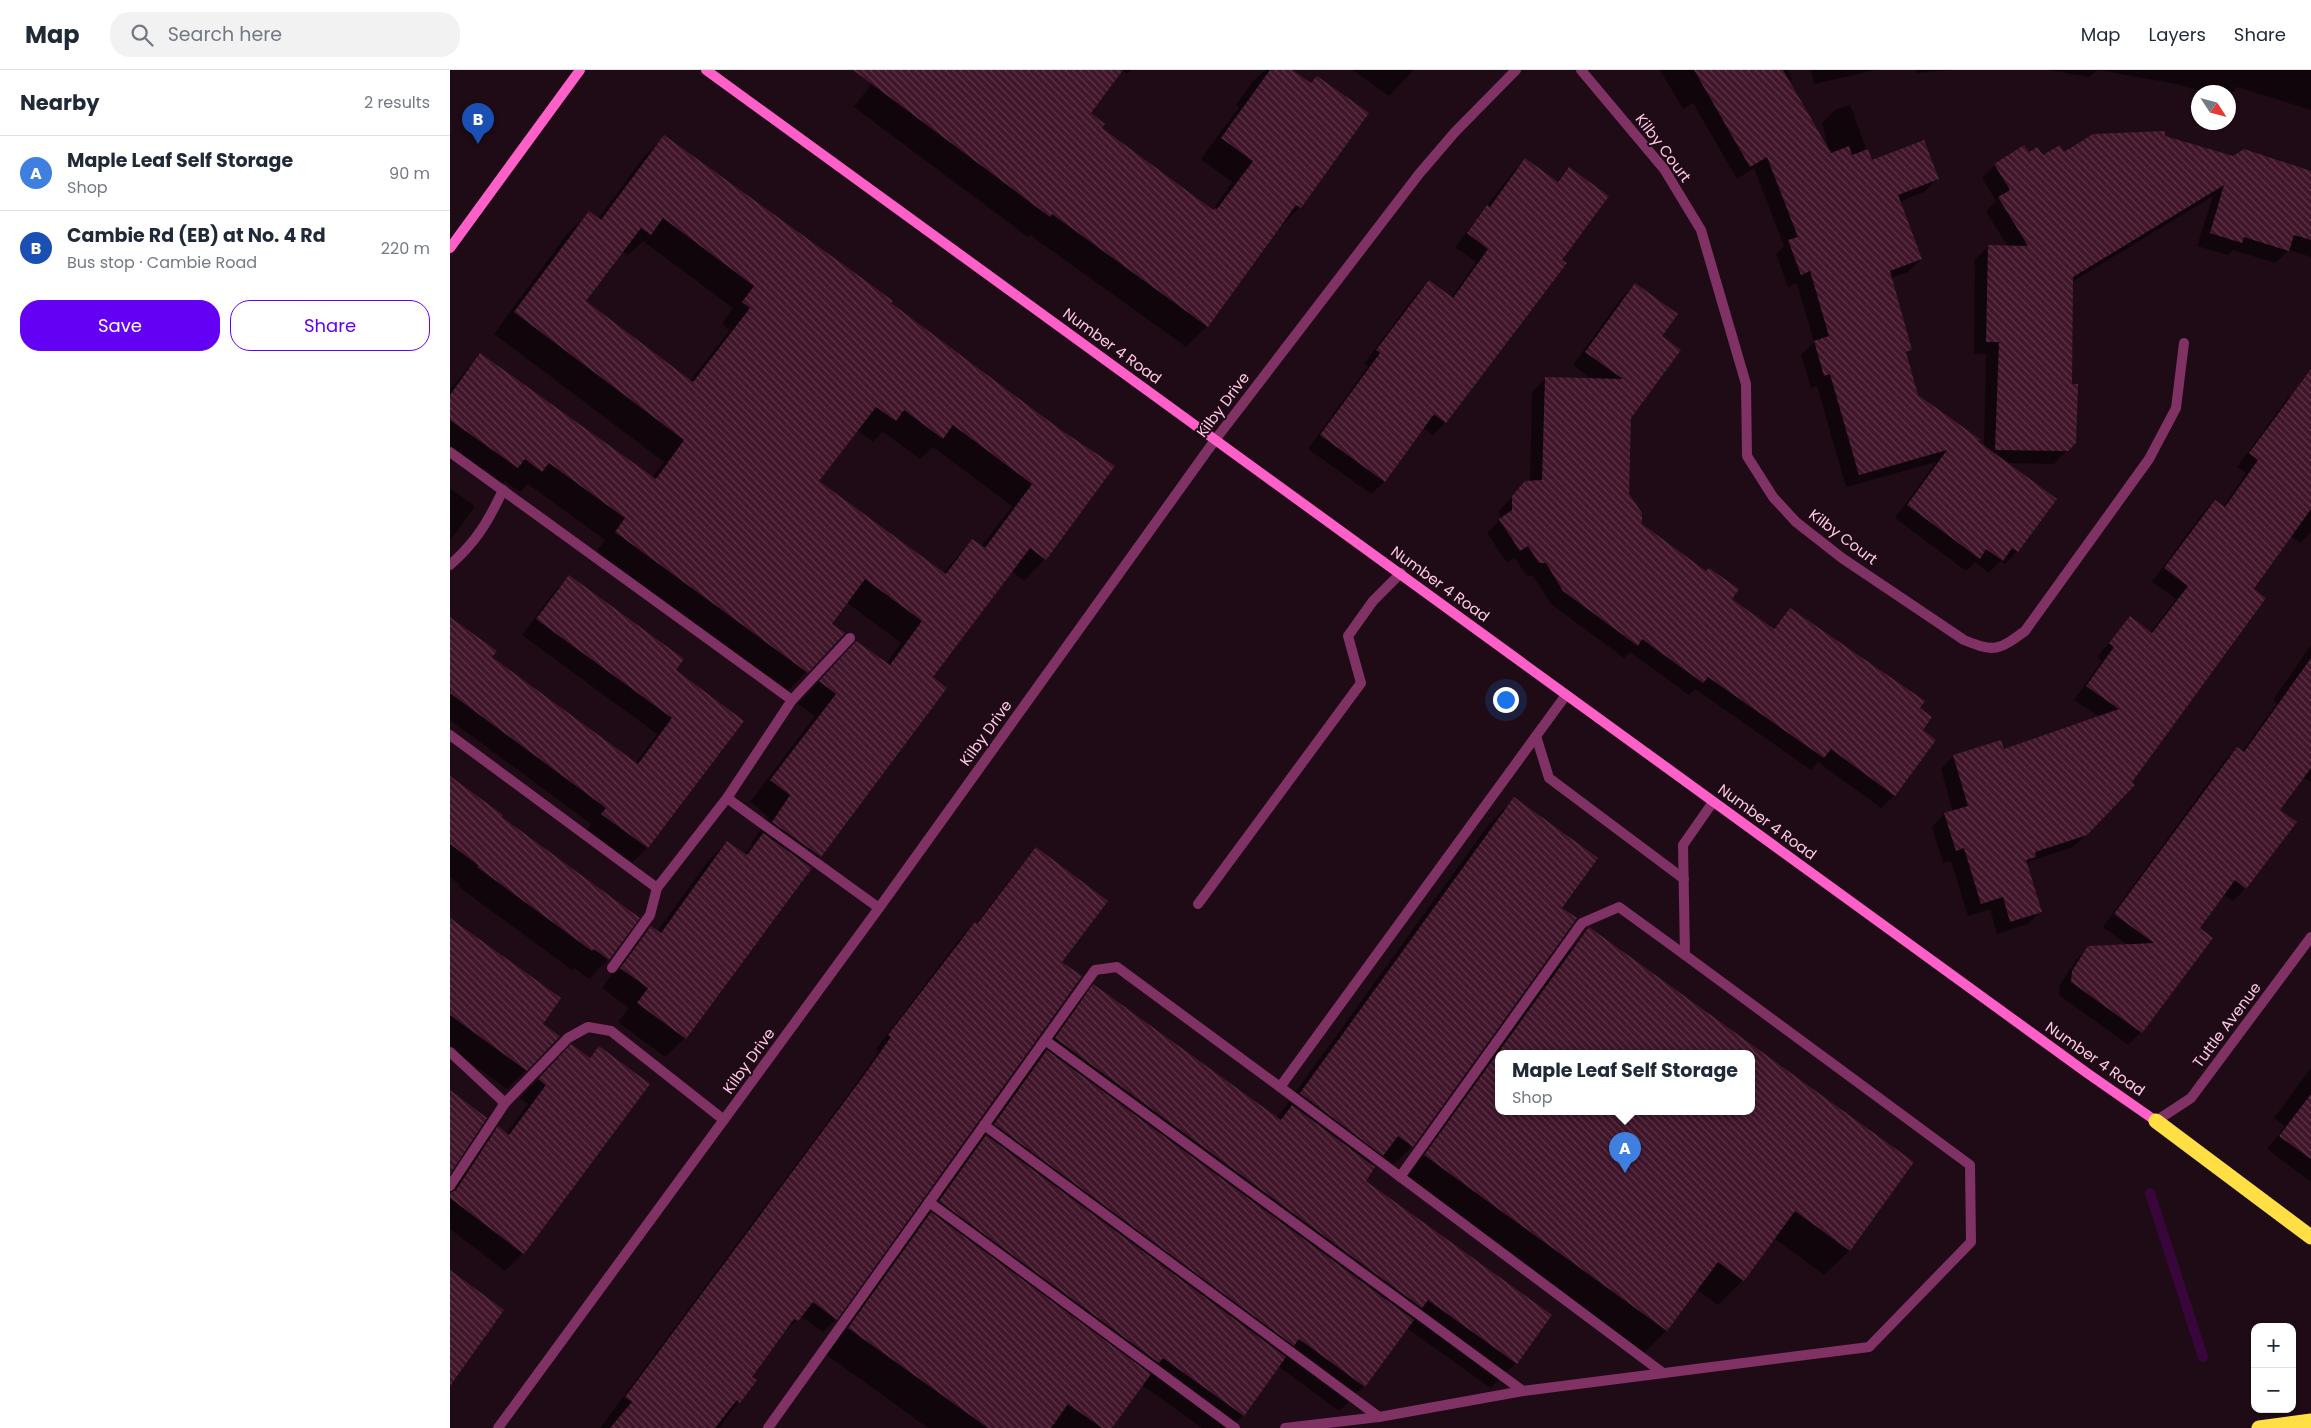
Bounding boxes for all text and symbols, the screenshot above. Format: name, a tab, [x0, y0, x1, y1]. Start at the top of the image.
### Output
search box	[110, 12, 460, 57]
text: Map	[25, 18, 80, 51]
icon: search	[128, 21, 156, 49]
text: Search here	[168, 21, 282, 48]
text: Map	[2081, 22, 2121, 47]
text: Layers	[2149, 22, 2206, 47]
text: Share	[2234, 22, 2286, 47]
north arrow	[2191, 85, 2236, 130]
text: Nearby	[20, 88, 100, 117]
text: 2 results	[364, 91, 430, 114]
pin: B	[462, 103, 494, 144]
street label: Kilby Court	[1631, 109, 1696, 186]
text: Maple Leaf Self Storage	[67, 147, 293, 174]
text: A	[30, 162, 42, 185]
text: 90 m	[389, 162, 430, 185]
text: Shop	[67, 176, 108, 199]
text: Cambie Rd (EB) at No. 4 Rd	[67, 222, 326, 249]
text: B	[31, 237, 41, 260]
text: 220 m	[381, 237, 430, 260]
text: Bus stop · Cambie Road	[67, 251, 257, 274]
button: Save	[20, 300, 220, 351]
button: Share	[230, 300, 430, 351]
street label: Number 4 Road	[1059, 303, 1166, 388]
street label: Kilby Drive	[1191, 368, 1254, 442]
street label: Kilby Court	[1805, 504, 1882, 569]
street label: Number 4 Road	[1387, 541, 1494, 626]
your location	[1493, 687, 1519, 713]
street label: Kilby Drive	[955, 696, 1017, 770]
street label: Number 4 Road	[1714, 779, 1821, 864]
street label: Tuttle Avenue	[2188, 978, 2266, 1072]
street label: Number 4 Road	[2041, 1016, 2149, 1101]
street label: Kilby Drive	[718, 1024, 780, 1098]
popup	[1495, 1050, 1755, 1115]
text: Maple Leaf Self Storage	[1512, 1057, 1738, 1084]
text: Shop	[1512, 1086, 1553, 1109]
pin: A	[1609, 1132, 1641, 1173]
map controls	[2251, 1323, 2296, 1413]
button: +	[2251, 1323, 2296, 1368]
button: −	[2251, 1368, 2296, 1413]

